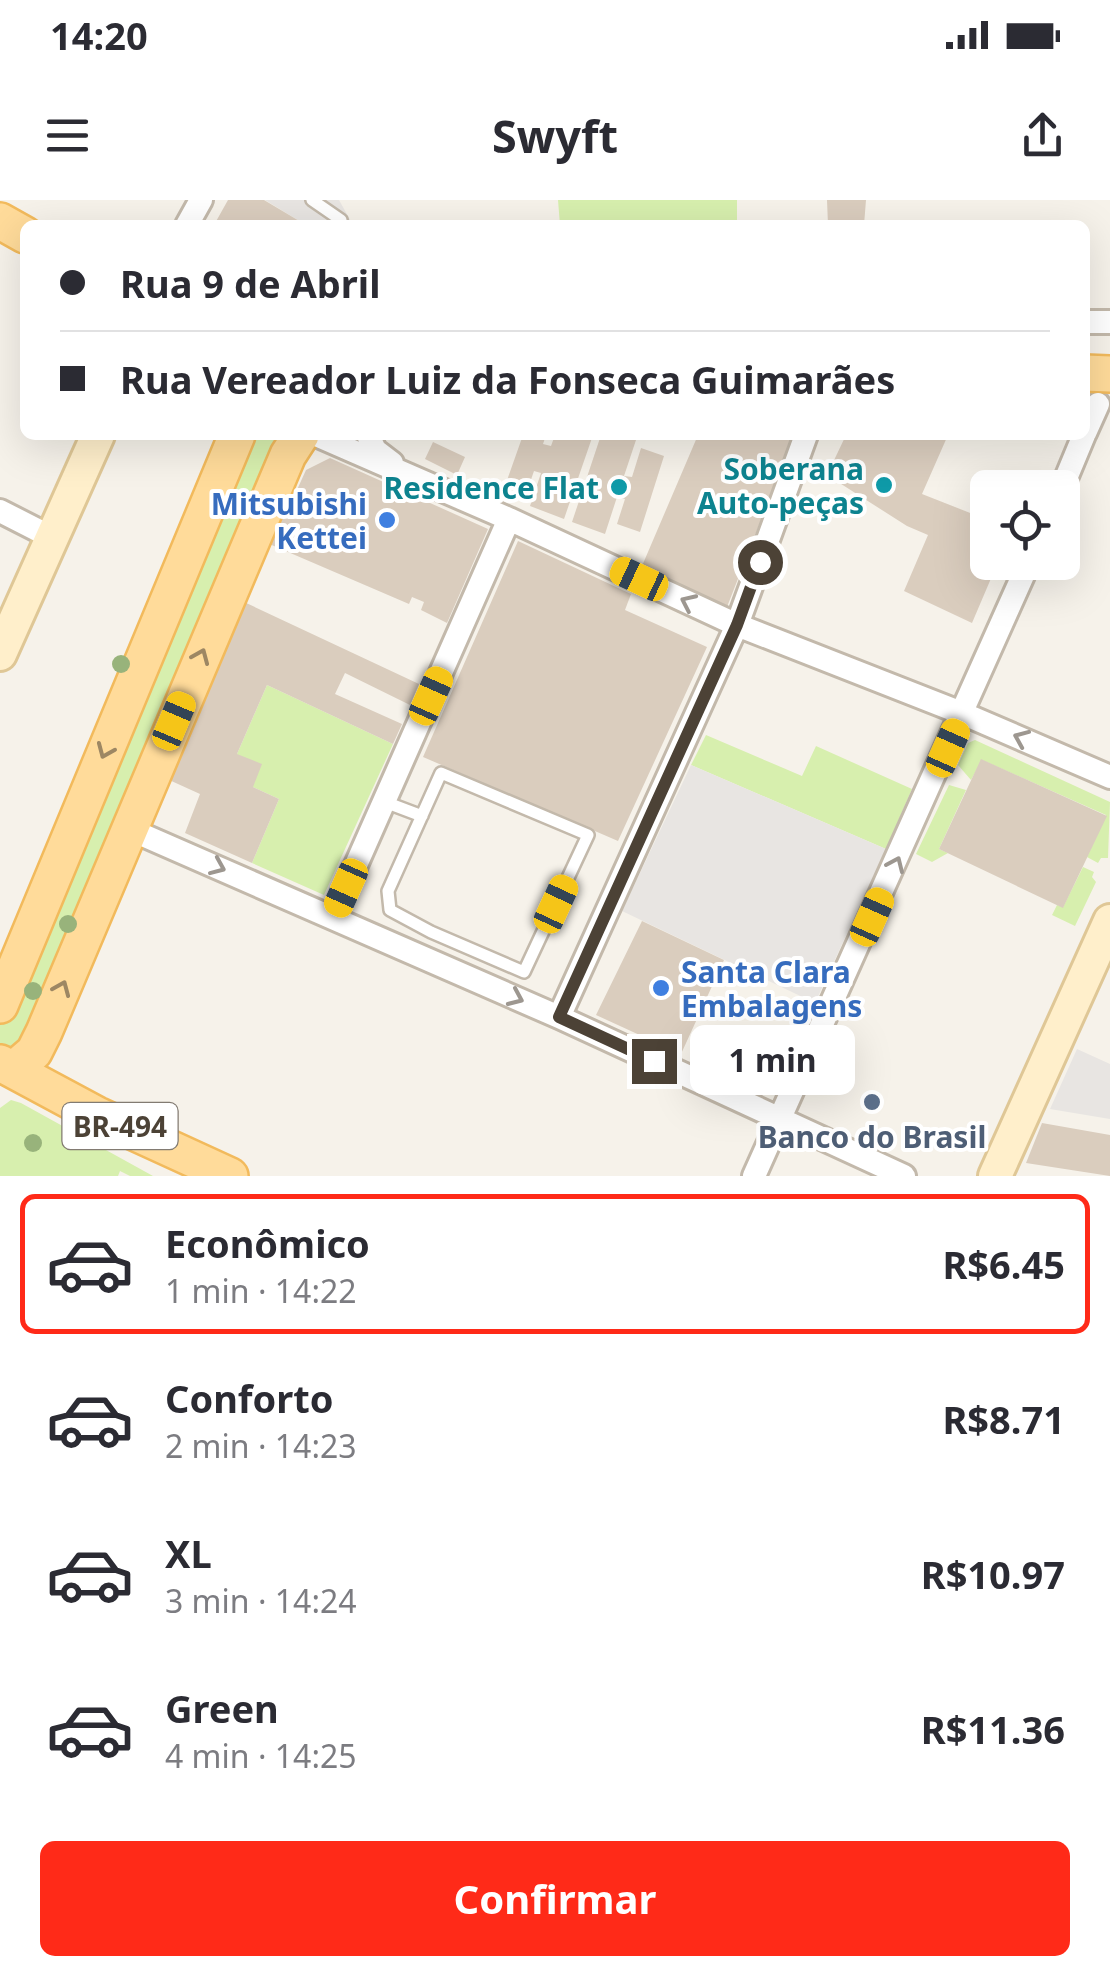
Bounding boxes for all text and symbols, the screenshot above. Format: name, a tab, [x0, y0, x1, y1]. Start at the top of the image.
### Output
text: 14:20	[50, 9, 148, 61]
text: Swyft	[492, 105, 618, 166]
icon: menu	[40, 108, 95, 163]
icon: share	[1015, 108, 1070, 163]
text: Rua 9 de Abril	[120, 257, 380, 309]
text: Rua Vereador Luiz da Fonseca Guimarães	[120, 353, 895, 405]
place label: Soberana Auto-peças	[697, 448, 864, 523]
place label: Residence Flat	[383, 467, 599, 508]
map controls	[970, 470, 1080, 580]
button: locate	[970, 470, 1080, 580]
marker: Soberana Auto-peças	[873, 474, 895, 496]
marker: Residence Flat	[608, 476, 630, 498]
place label: Mitsubishi Kettei	[211, 483, 367, 558]
marker: Mitsubishi Kettei	[376, 509, 398, 531]
route start	[738, 540, 783, 585]
car	[605, 553, 673, 605]
one-way arrow	[680, 594, 698, 614]
one-way arrow	[189, 648, 209, 666]
car	[405, 662, 457, 730]
car	[148, 688, 200, 754]
car	[922, 714, 974, 782]
one-way arrow	[1013, 730, 1031, 750]
one-way arrow	[97, 741, 117, 759]
car	[320, 854, 372, 922]
one-way arrow	[208, 855, 226, 875]
one-way arrow	[884, 856, 904, 874]
car	[530, 870, 582, 938]
car	[846, 883, 898, 951]
place label: Santa Clara Embalagens	[681, 951, 862, 1026]
marker: Santa Clara Embalagens	[650, 977, 672, 999]
one-way arrow	[51, 980, 71, 998]
one-way arrow	[506, 986, 524, 1006]
callout: 1 min	[689, 1026, 854, 1096]
text: 1 min	[728, 1038, 817, 1081]
route end	[632, 1039, 677, 1084]
marker: Banco do Brasil	[861, 1091, 883, 1113]
road number: BR-494	[62, 1103, 178, 1149]
place label: Banco do Brasil	[758, 1116, 986, 1157]
text: Econômico	[165, 1217, 370, 1269]
icon: car	[45, 1219, 135, 1309]
text: R$6.45	[942, 1238, 1065, 1290]
text: 1 min · 14:22	[165, 1269, 357, 1312]
text: Conforto	[165, 1372, 334, 1424]
icon: car	[45, 1374, 135, 1464]
text: R$8.71	[942, 1393, 1065, 1445]
text: 2 min · 14:23	[165, 1424, 357, 1467]
text: XL	[165, 1527, 212, 1579]
icon: car	[45, 1529, 135, 1619]
text: R$10.97	[921, 1548, 1065, 1600]
text: 3 min · 14:24	[165, 1579, 357, 1622]
text: Green	[165, 1682, 279, 1734]
icon: car	[45, 1684, 135, 1774]
text: R$11.36	[921, 1703, 1065, 1755]
text: 4 min · 14:25	[165, 1734, 357, 1777]
button: Confirmar	[40, 1841, 1070, 1956]

